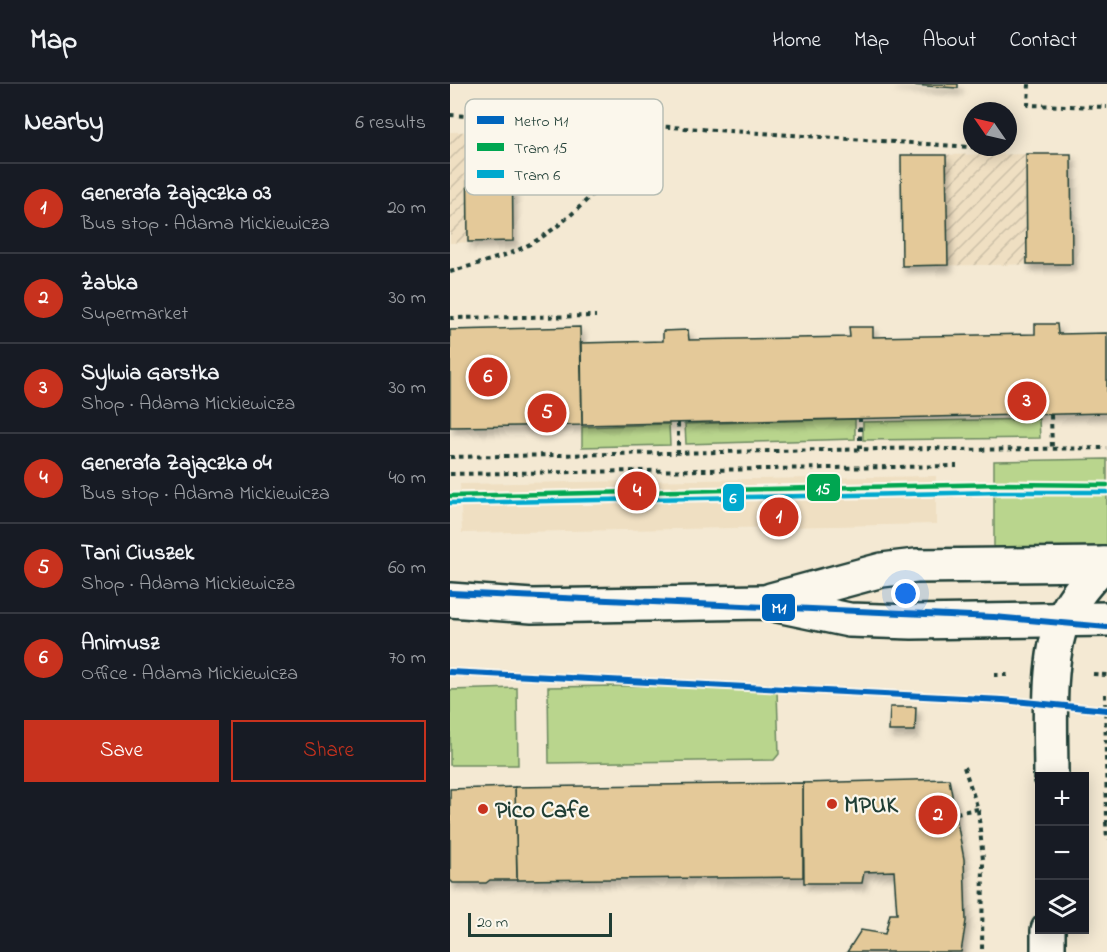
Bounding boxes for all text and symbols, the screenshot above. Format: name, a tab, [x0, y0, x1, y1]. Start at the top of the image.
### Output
text: Map	[30, 21, 77, 62]
text: Home	[772, 26, 821, 56]
text: Map	[854, 26, 889, 56]
text: About	[922, 26, 976, 56]
text: Contact	[1009, 26, 1077, 56]
legend	[465, 99, 663, 195]
north arrow	[963, 102, 1017, 156]
text: Nearby	[24, 104, 103, 142]
text: 6 results	[355, 109, 426, 138]
text: Metro M1	[514, 110, 568, 134]
text: Tram 15	[514, 137, 567, 161]
text: Tram 6	[514, 164, 560, 188]
text: Generała Zajączka 03	[81, 178, 272, 210]
text: 1	[40, 194, 47, 223]
text: 20 m	[387, 194, 426, 223]
text: Bus stop · Adama Mickiewicza	[81, 210, 330, 239]
text: Żabka	[81, 268, 138, 300]
text: 2	[39, 284, 48, 313]
text: 30 m	[389, 284, 426, 313]
text: Supermarket	[81, 300, 188, 329]
pin: 6	[468, 354, 507, 400]
text: Sylwia Garstka	[81, 358, 219, 390]
text: 3	[39, 374, 48, 403]
text: 30 m	[389, 374, 426, 403]
pin: 3	[1008, 378, 1046, 424]
text: Shop · Adama Mickiewicza	[81, 390, 295, 419]
pin: 5	[528, 390, 566, 436]
text: Generała Zajączka 04	[81, 448, 272, 480]
text: 4	[39, 464, 48, 493]
text: 40 m	[389, 464, 426, 493]
pin: 4	[618, 468, 657, 514]
line badge: 15	[806, 473, 841, 502]
text: 15	[816, 478, 831, 502]
text: Bus stop · Adama Mickiewicza	[81, 480, 330, 509]
line badge: 6	[722, 483, 745, 512]
text: 6	[728, 487, 737, 511]
pin: 1	[760, 494, 798, 540]
text: Tani Ciuszek	[81, 538, 194, 570]
text: 5	[38, 554, 49, 583]
text: 60 m	[388, 554, 426, 583]
text: Shop · Adama Mickiewicza	[81, 570, 295, 599]
your location	[891, 579, 920, 608]
line badge: M1	[761, 593, 796, 622]
text: M1	[772, 597, 787, 621]
text: Animusz	[81, 628, 159, 660]
text: 6	[39, 644, 48, 673]
text: 70 m	[389, 644, 426, 673]
text: Office · Adama Mickiewicza	[81, 660, 298, 689]
button: Save	[24, 720, 219, 782]
button: Share	[231, 720, 426, 782]
map controls	[1035, 772, 1089, 934]
button: +	[1035, 772, 1089, 826]
place label: MPUK	[844, 789, 899, 824]
pin: 2	[918, 792, 958, 838]
place label: Pico Cafe	[495, 794, 590, 829]
marker: MPUK	[825, 797, 839, 811]
marker: Pico Cafe	[476, 802, 490, 816]
button: −	[1035, 826, 1089, 880]
button: layers	[1035, 880, 1089, 934]
scale bar	[468, 910, 612, 938]
text: 20 m	[477, 911, 508, 935]

